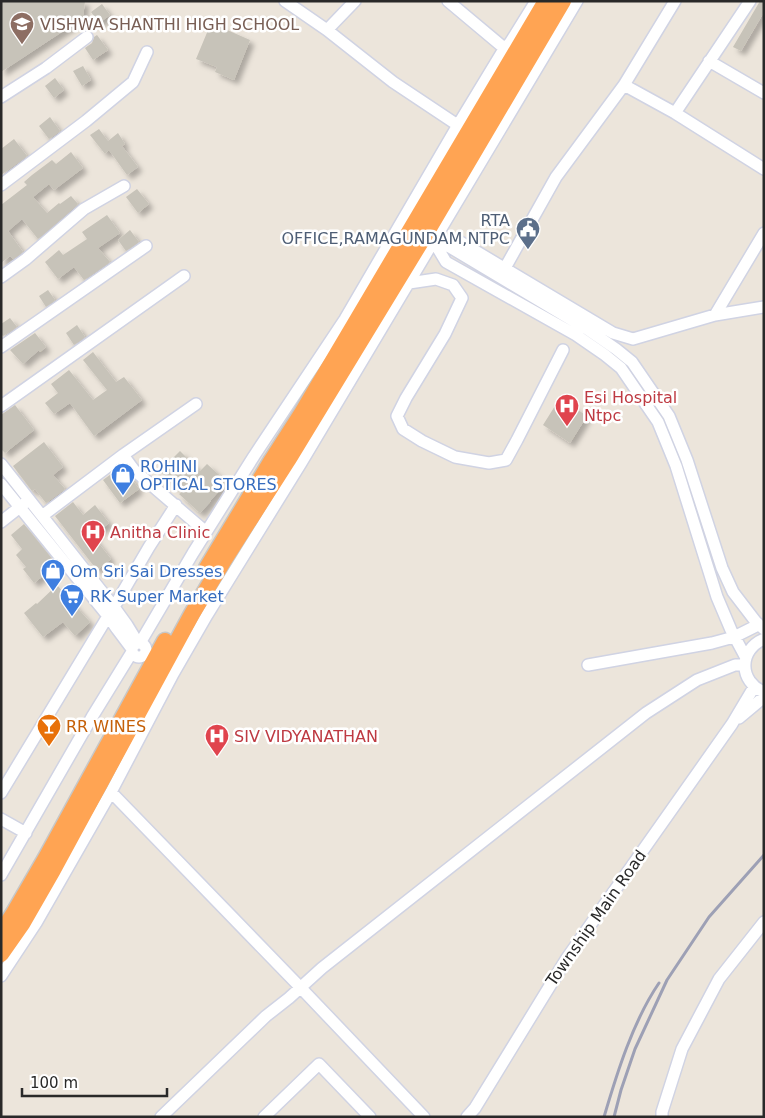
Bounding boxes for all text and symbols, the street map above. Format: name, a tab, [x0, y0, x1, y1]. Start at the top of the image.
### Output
school or university icon: VISHWA SHANTHI HIGH SCHOOL	[9, 11, 35, 45]
place label: VISHWA SHANTHI HIGH SCHOOL	[40, 15, 299, 34]
place label: RTA OFFICE,RAMAGUNDAM,NTPC	[282, 211, 510, 248]
public building icon: RTA OFFICE,RAMAGUNDAM,NTPC	[515, 216, 541, 250]
place label: Esi Hospital Ntpc	[584, 388, 677, 425]
hospital icon: Esi Hospital Ntpc	[554, 393, 580, 427]
place label: ROHINI OPTICAL STORES	[140, 457, 277, 494]
shop icon: ROHINI OPTICAL STORES	[110, 462, 136, 496]
hospital icon: Anitha Clinic	[80, 519, 106, 553]
place label: Anitha Clinic	[110, 523, 210, 542]
shop icon: Om Sri Sai Dresses	[40, 558, 66, 592]
place label: Om Sri Sai Dresses	[70, 562, 222, 581]
supermarket icon: RK Super Market	[59, 583, 85, 617]
place label: RK Super Market	[90, 587, 224, 606]
bar icon: RR WINES	[36, 713, 62, 747]
place label: RR WINES	[66, 717, 146, 736]
hospital icon: SIV VIDYANATHAN	[204, 723, 230, 757]
place label: SIV VIDYANATHAN	[234, 727, 378, 746]
street label: Township Main Road	[541, 846, 650, 990]
scale bar	[22, 1066, 168, 1098]
text: 100 m	[30, 1074, 78, 1092]

